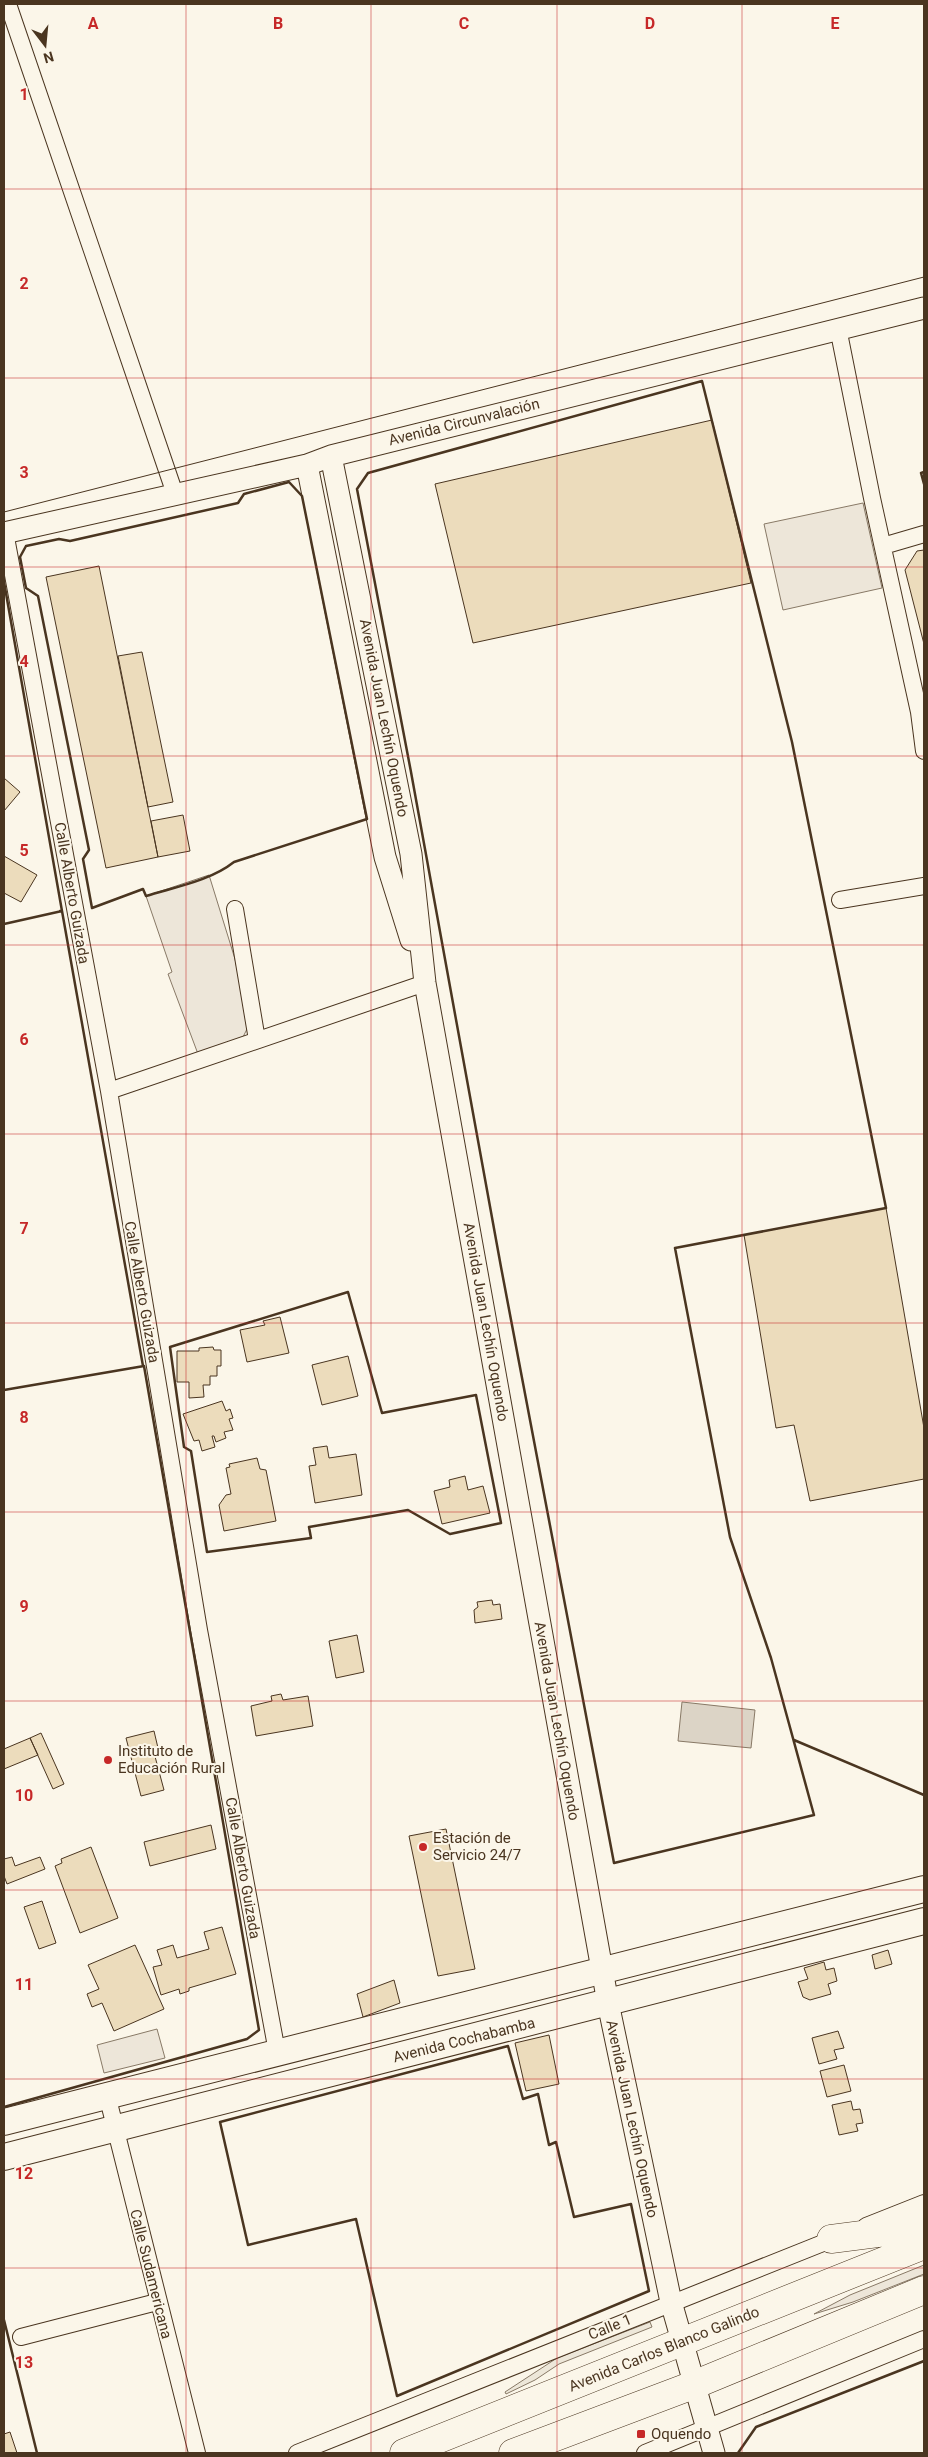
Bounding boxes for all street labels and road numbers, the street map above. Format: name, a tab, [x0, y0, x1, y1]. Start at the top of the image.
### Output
street label: Avenida Circunvalación	[387, 395, 541, 449]
street label: Avenida Juan Lechín Oquendo	[356, 617, 412, 819]
street label: Calle Alberto Guizada	[51, 821, 93, 965]
street label: Calle Alberto Guizada	[121, 1220, 163, 1364]
street label: Avenida Juan Lechín Oquendo	[460, 1221, 512, 1423]
street label: Avenida Juan Lechín Oquendo	[531, 1620, 583, 1822]
street label: Calle Alberto Guizada	[222, 1796, 264, 1940]
street label: Avenida Cochabamba	[391, 2014, 537, 2066]
street label: Avenida Juan Lechín Oquendo	[602, 2018, 662, 2220]
street label: Calle Sudamericana	[126, 2207, 176, 2341]
street label: Avenida Carlos Blanco Galindo	[566, 2302, 762, 2396]
street label: Calle 1	[586, 2310, 634, 2344]

